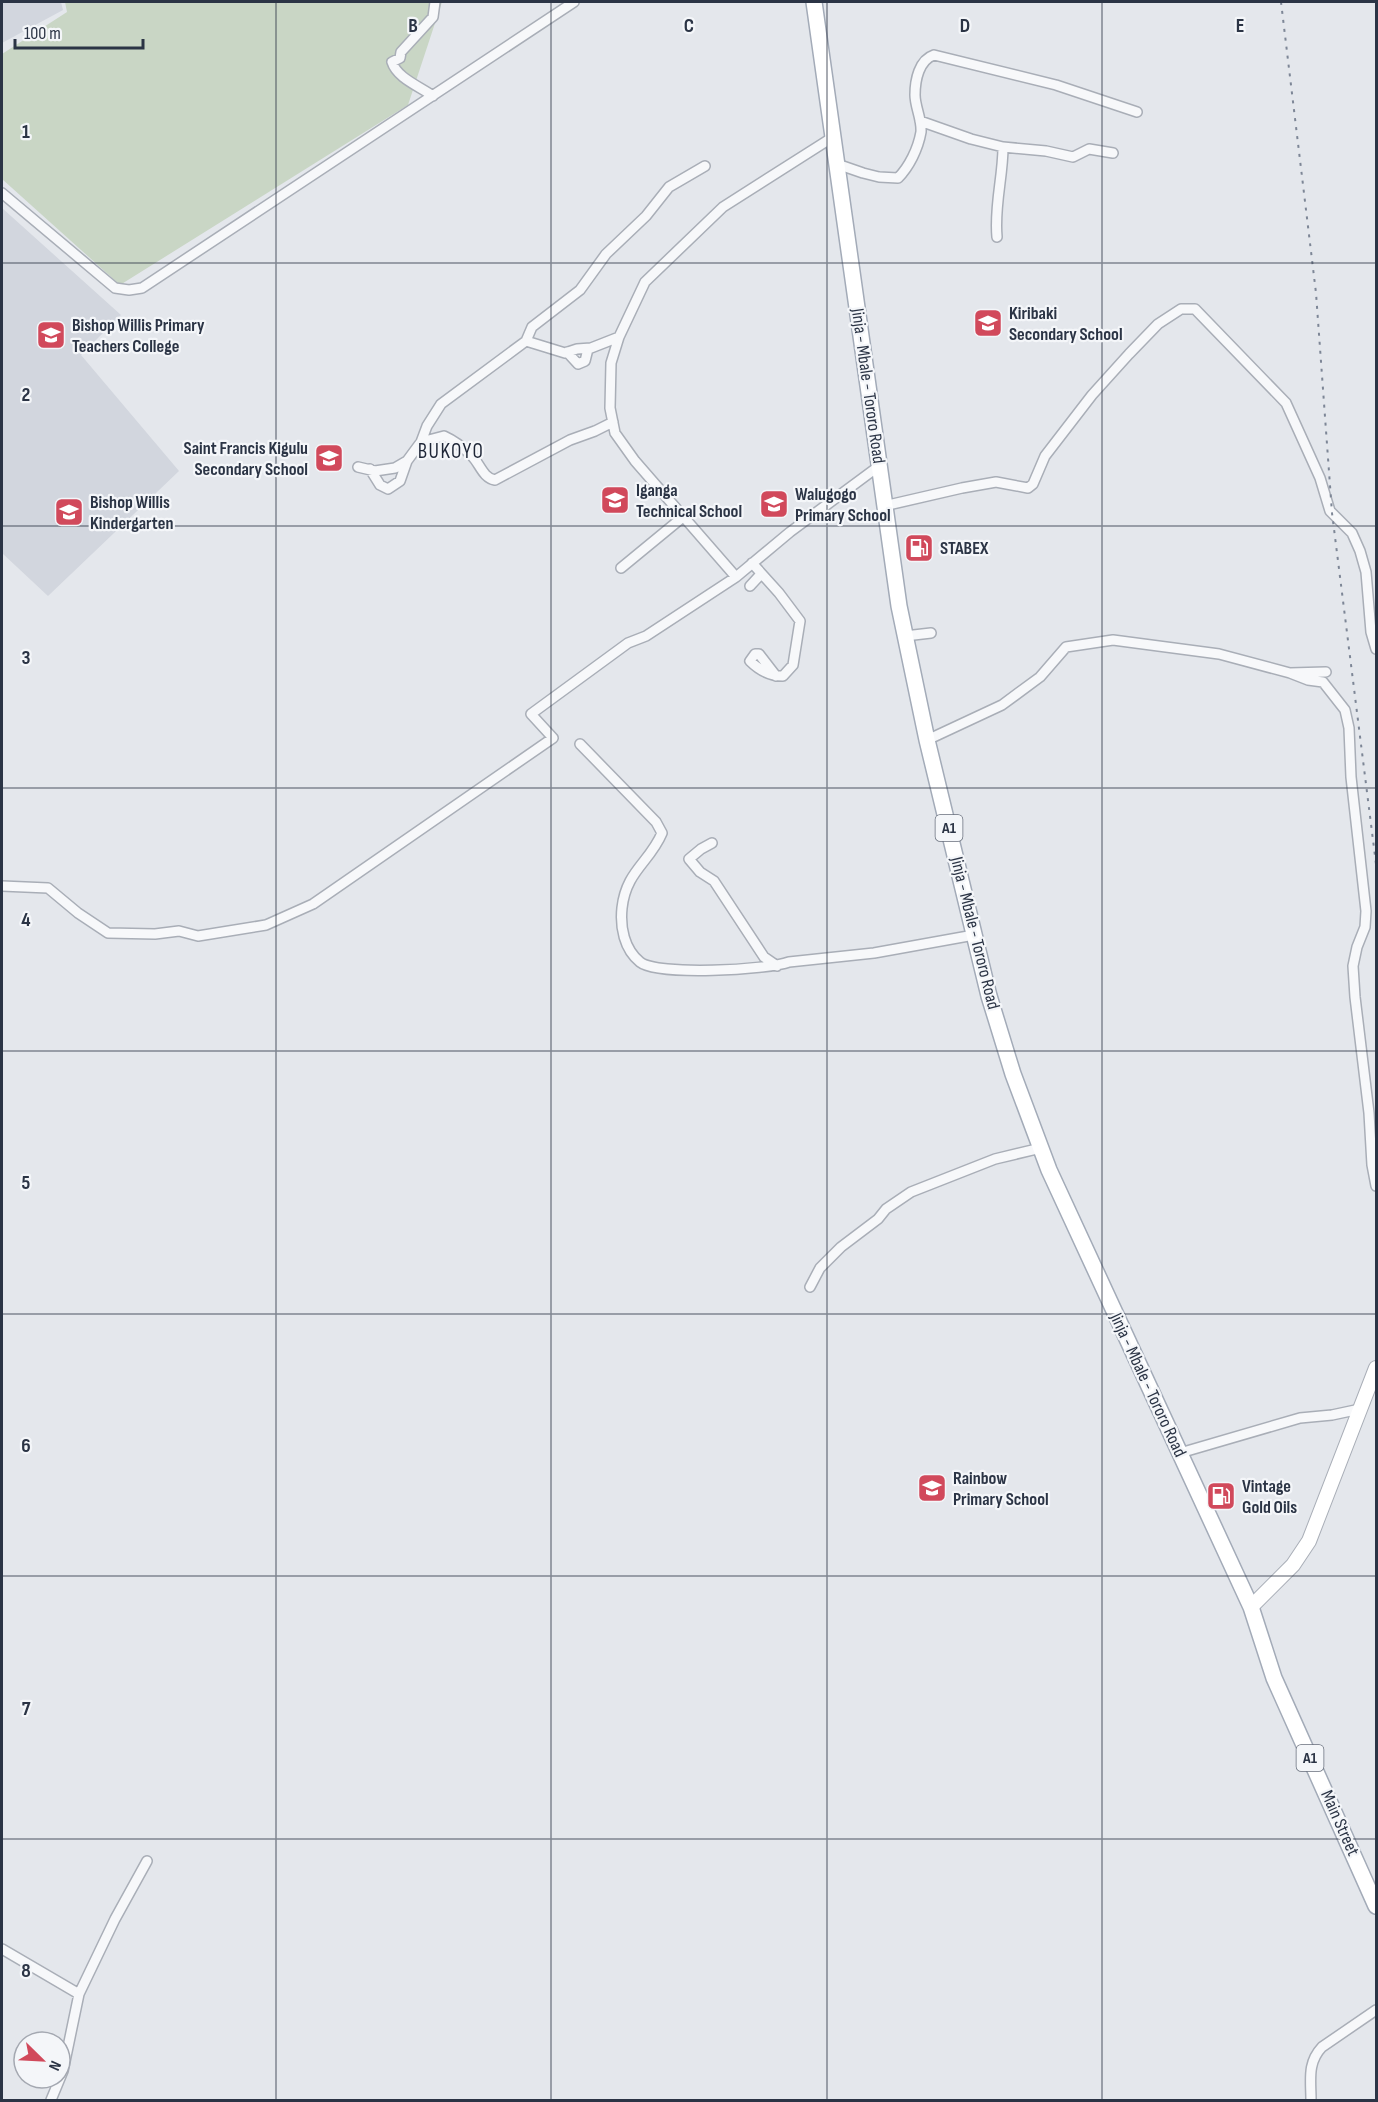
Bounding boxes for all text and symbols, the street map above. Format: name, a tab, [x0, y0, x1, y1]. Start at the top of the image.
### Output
scale bar	[15, 12, 142, 50]
text: B	[408, 14, 418, 38]
text: C	[684, 14, 694, 38]
text: D	[960, 14, 970, 38]
text: E	[1236, 14, 1244, 38]
text: 100 m	[24, 23, 61, 44]
text: 1	[22, 120, 30, 144]
place label: Kiribaki Secondary School	[1009, 303, 1123, 345]
street label: Jinja - Mbale - Tororo Road	[847, 306, 889, 465]
school or university icon: Kiribaki Secondary School	[972, 307, 1004, 339]
place label: Bishop Willis Primary Teachers College	[72, 315, 205, 357]
school or university icon: Bishop Willis Primary Teachers College	[35, 319, 67, 351]
text: 2	[22, 383, 30, 407]
place label: Saint Francis Kigulu Secondary School	[184, 438, 308, 480]
district label: BUKOYO	[418, 439, 484, 464]
school or university icon: Saint Francis Kigulu Secondary School	[313, 442, 345, 474]
place label: Iganga Technical School	[636, 480, 742, 522]
school or university icon: Iganga Technical School	[599, 484, 631, 516]
place label: Walugogo Primary School	[795, 484, 891, 526]
school or university icon: Walugogo Primary School	[758, 488, 790, 520]
place label: Bishop Willis Kindergarten	[90, 492, 173, 534]
school or university icon: Bishop Willis Kindergarten	[53, 496, 85, 528]
fuel station icon: STABEX	[903, 532, 935, 564]
place label: STABEX	[940, 538, 989, 559]
text: 3	[22, 646, 31, 670]
road number: A1	[936, 815, 962, 841]
street label: Jinja - Mbale - Tororo Road	[946, 854, 1004, 1011]
text: 4	[21, 908, 31, 932]
text: 5	[22, 1171, 31, 1195]
street label: Jinja - Mbale - Tororo Road	[1105, 1309, 1191, 1460]
text: 6	[21, 1434, 31, 1458]
place label: Rainbow Primary School	[953, 1468, 1049, 1510]
school or university icon: Rainbow Primary School	[916, 1472, 948, 1504]
place label: Vintage Gold Oils	[1242, 1476, 1297, 1518]
fuel station icon: Vintage Gold Oils	[1205, 1480, 1237, 1512]
text: 7	[22, 1697, 31, 1721]
road number: A1	[1296, 1745, 1324, 1771]
street label: Main Street	[1316, 1787, 1364, 1859]
text: 8	[21, 1959, 31, 1983]
north arrow	[12, 2030, 72, 2090]
text: N	[44, 2058, 65, 2073]

